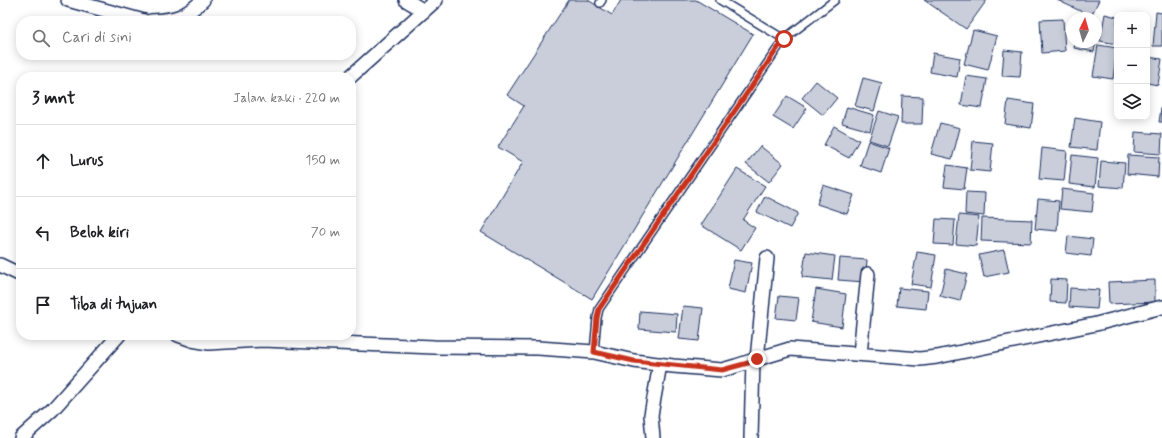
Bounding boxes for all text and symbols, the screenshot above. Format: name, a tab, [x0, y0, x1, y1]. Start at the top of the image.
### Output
north arrow	[1066, 12, 1102, 48]
map controls	[1114, 12, 1150, 120]
button: +	[1114, 12, 1150, 48]
search box	[16, 16, 356, 60]
icon: search	[30, 27, 52, 49]
text: Cari di sini	[62, 28, 132, 48]
route start	[775, 30, 793, 48]
button: −	[1114, 48, 1150, 84]
button: layers	[1114, 84, 1150, 120]
text: 3 mnt	[32, 87, 75, 109]
text: Jalan kaki · 220 m	[233, 90, 340, 107]
icon: ahead	[32, 150, 54, 172]
text: Lurus	[70, 151, 103, 171]
text: 150 m	[306, 152, 340, 169]
icon: left	[32, 222, 54, 244]
text: Belok kiri	[70, 223, 129, 243]
text: 70 m	[311, 224, 340, 241]
icon: arrive	[32, 294, 54, 316]
text: Tiba di tujuan	[70, 295, 157, 315]
route end	[748, 350, 766, 368]

